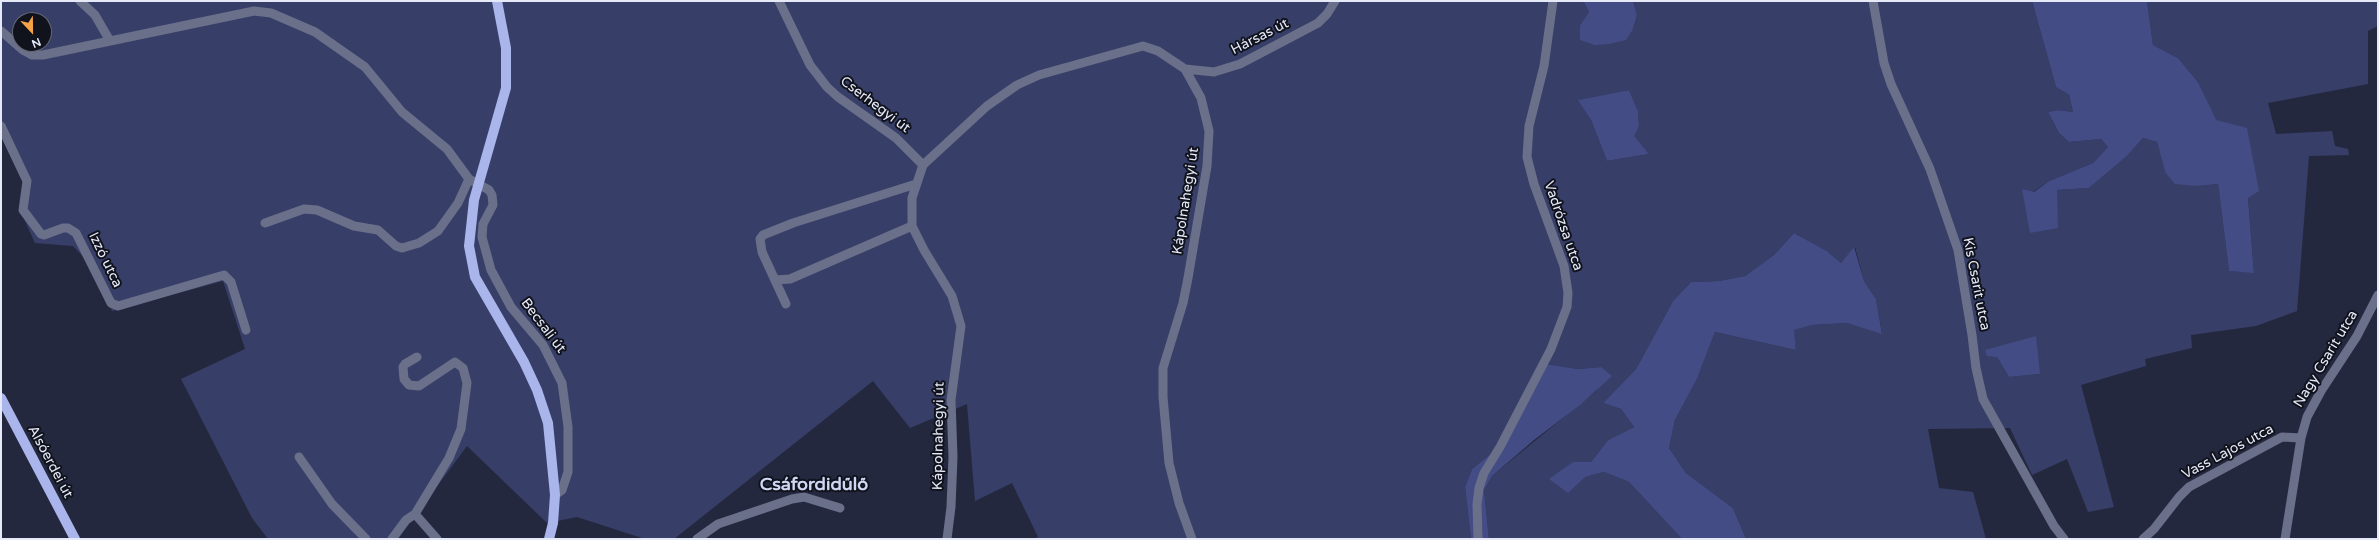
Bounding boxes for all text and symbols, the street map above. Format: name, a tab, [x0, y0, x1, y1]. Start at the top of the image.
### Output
north arrow	[12, 12, 52, 52]
street label: Hársas út	[1228, 15, 1292, 59]
text: N	[30, 35, 43, 50]
street label: Cserhegyi út	[837, 73, 913, 137]
street label: Kápolnahegyi út	[1169, 146, 1203, 256]
street label: Vadrózsa utca	[1540, 179, 1586, 273]
street label: Izzó utca	[84, 230, 126, 290]
street label: Kis Csarit utca	[1959, 236, 1993, 332]
street label: Becsali út	[517, 295, 569, 357]
street label: Nagy Csarit utca	[2290, 307, 2362, 411]
street label: Kápolnahegyi út	[930, 382, 948, 490]
street label: Vass Lajos utca	[2179, 421, 2277, 483]
street label: Alsóerdei út	[24, 423, 76, 501]
district label: Csáfordidűlő	[760, 474, 868, 496]

